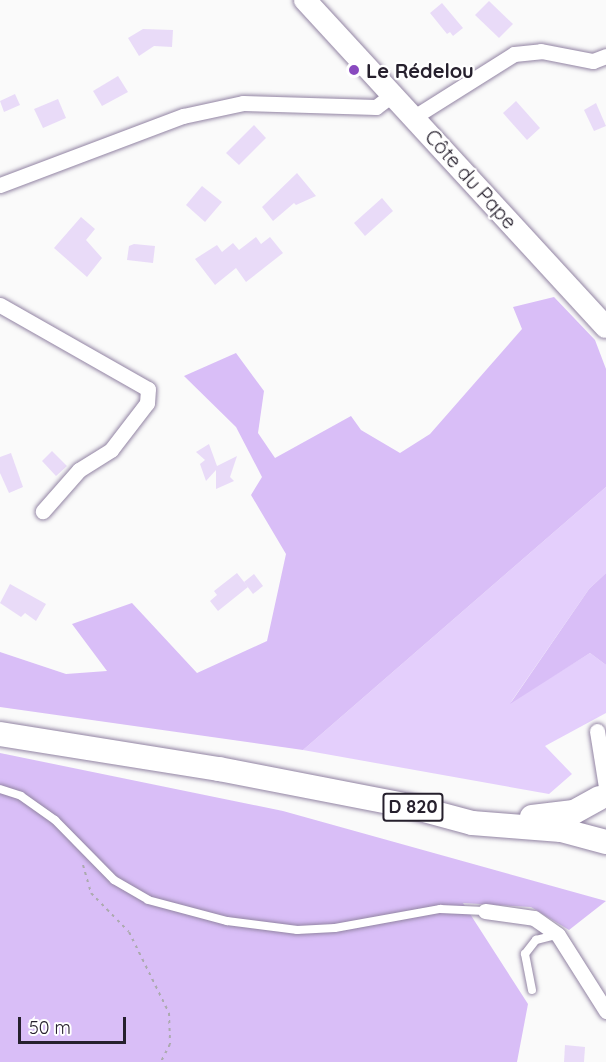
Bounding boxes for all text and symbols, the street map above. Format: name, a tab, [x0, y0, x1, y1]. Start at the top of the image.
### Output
place label: Le Rédelou	[366, 58, 474, 82]
marker: Le Rédelou	[347, 63, 361, 77]
street label: Côte du Pape	[420, 124, 522, 234]
road number: D 820	[382, 792, 444, 822]
scale bar	[21, 1005, 129, 1043]
text: 50 m	[29, 1016, 71, 1039]

